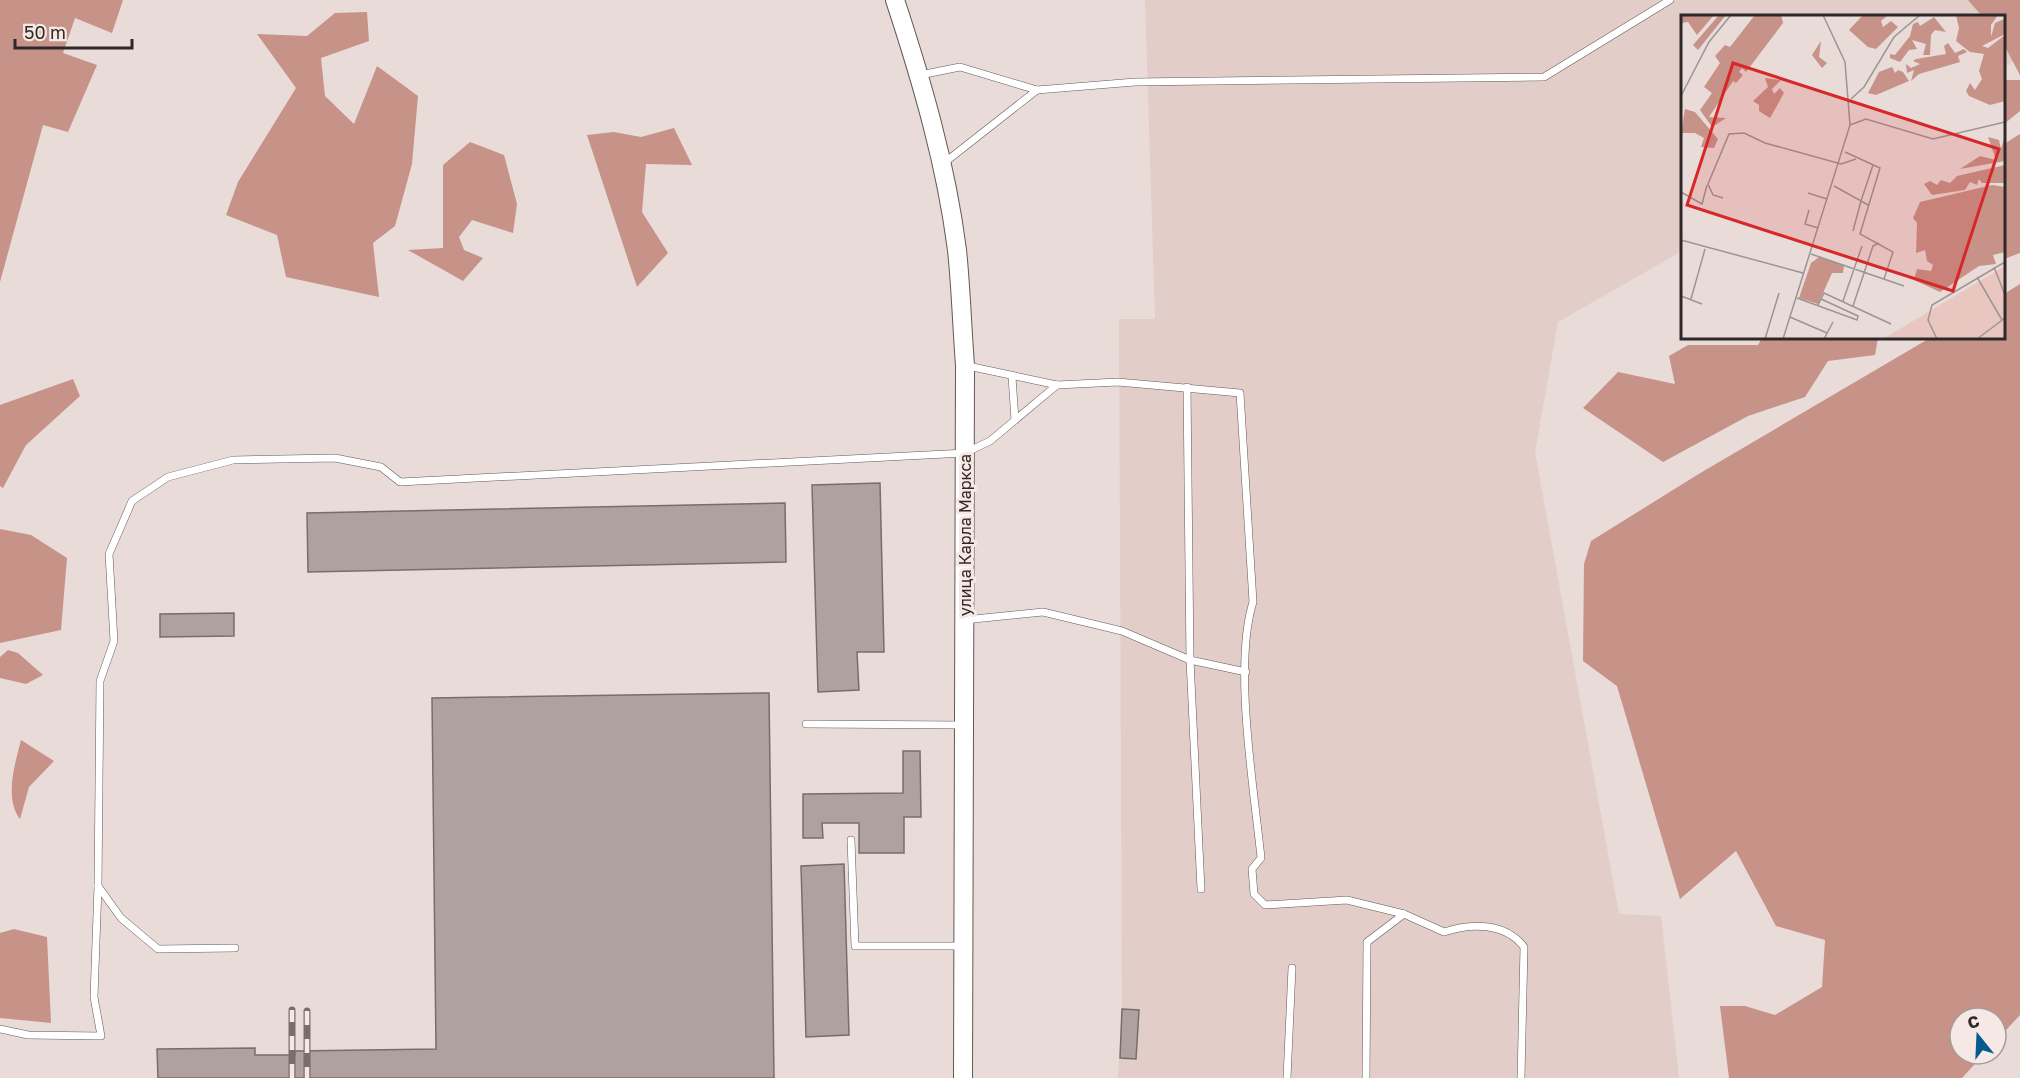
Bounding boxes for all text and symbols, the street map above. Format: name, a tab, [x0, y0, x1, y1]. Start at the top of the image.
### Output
scale bar	[15, 12, 132, 50]
inset map	[1681, 15, 2005, 339]
text: 50 m	[24, 21, 66, 43]
street label: улица Карла Маркса	[955, 454, 975, 616]
north arrow	[1948, 1006, 2008, 1066]
text: С	[1965, 1010, 1982, 1033]

